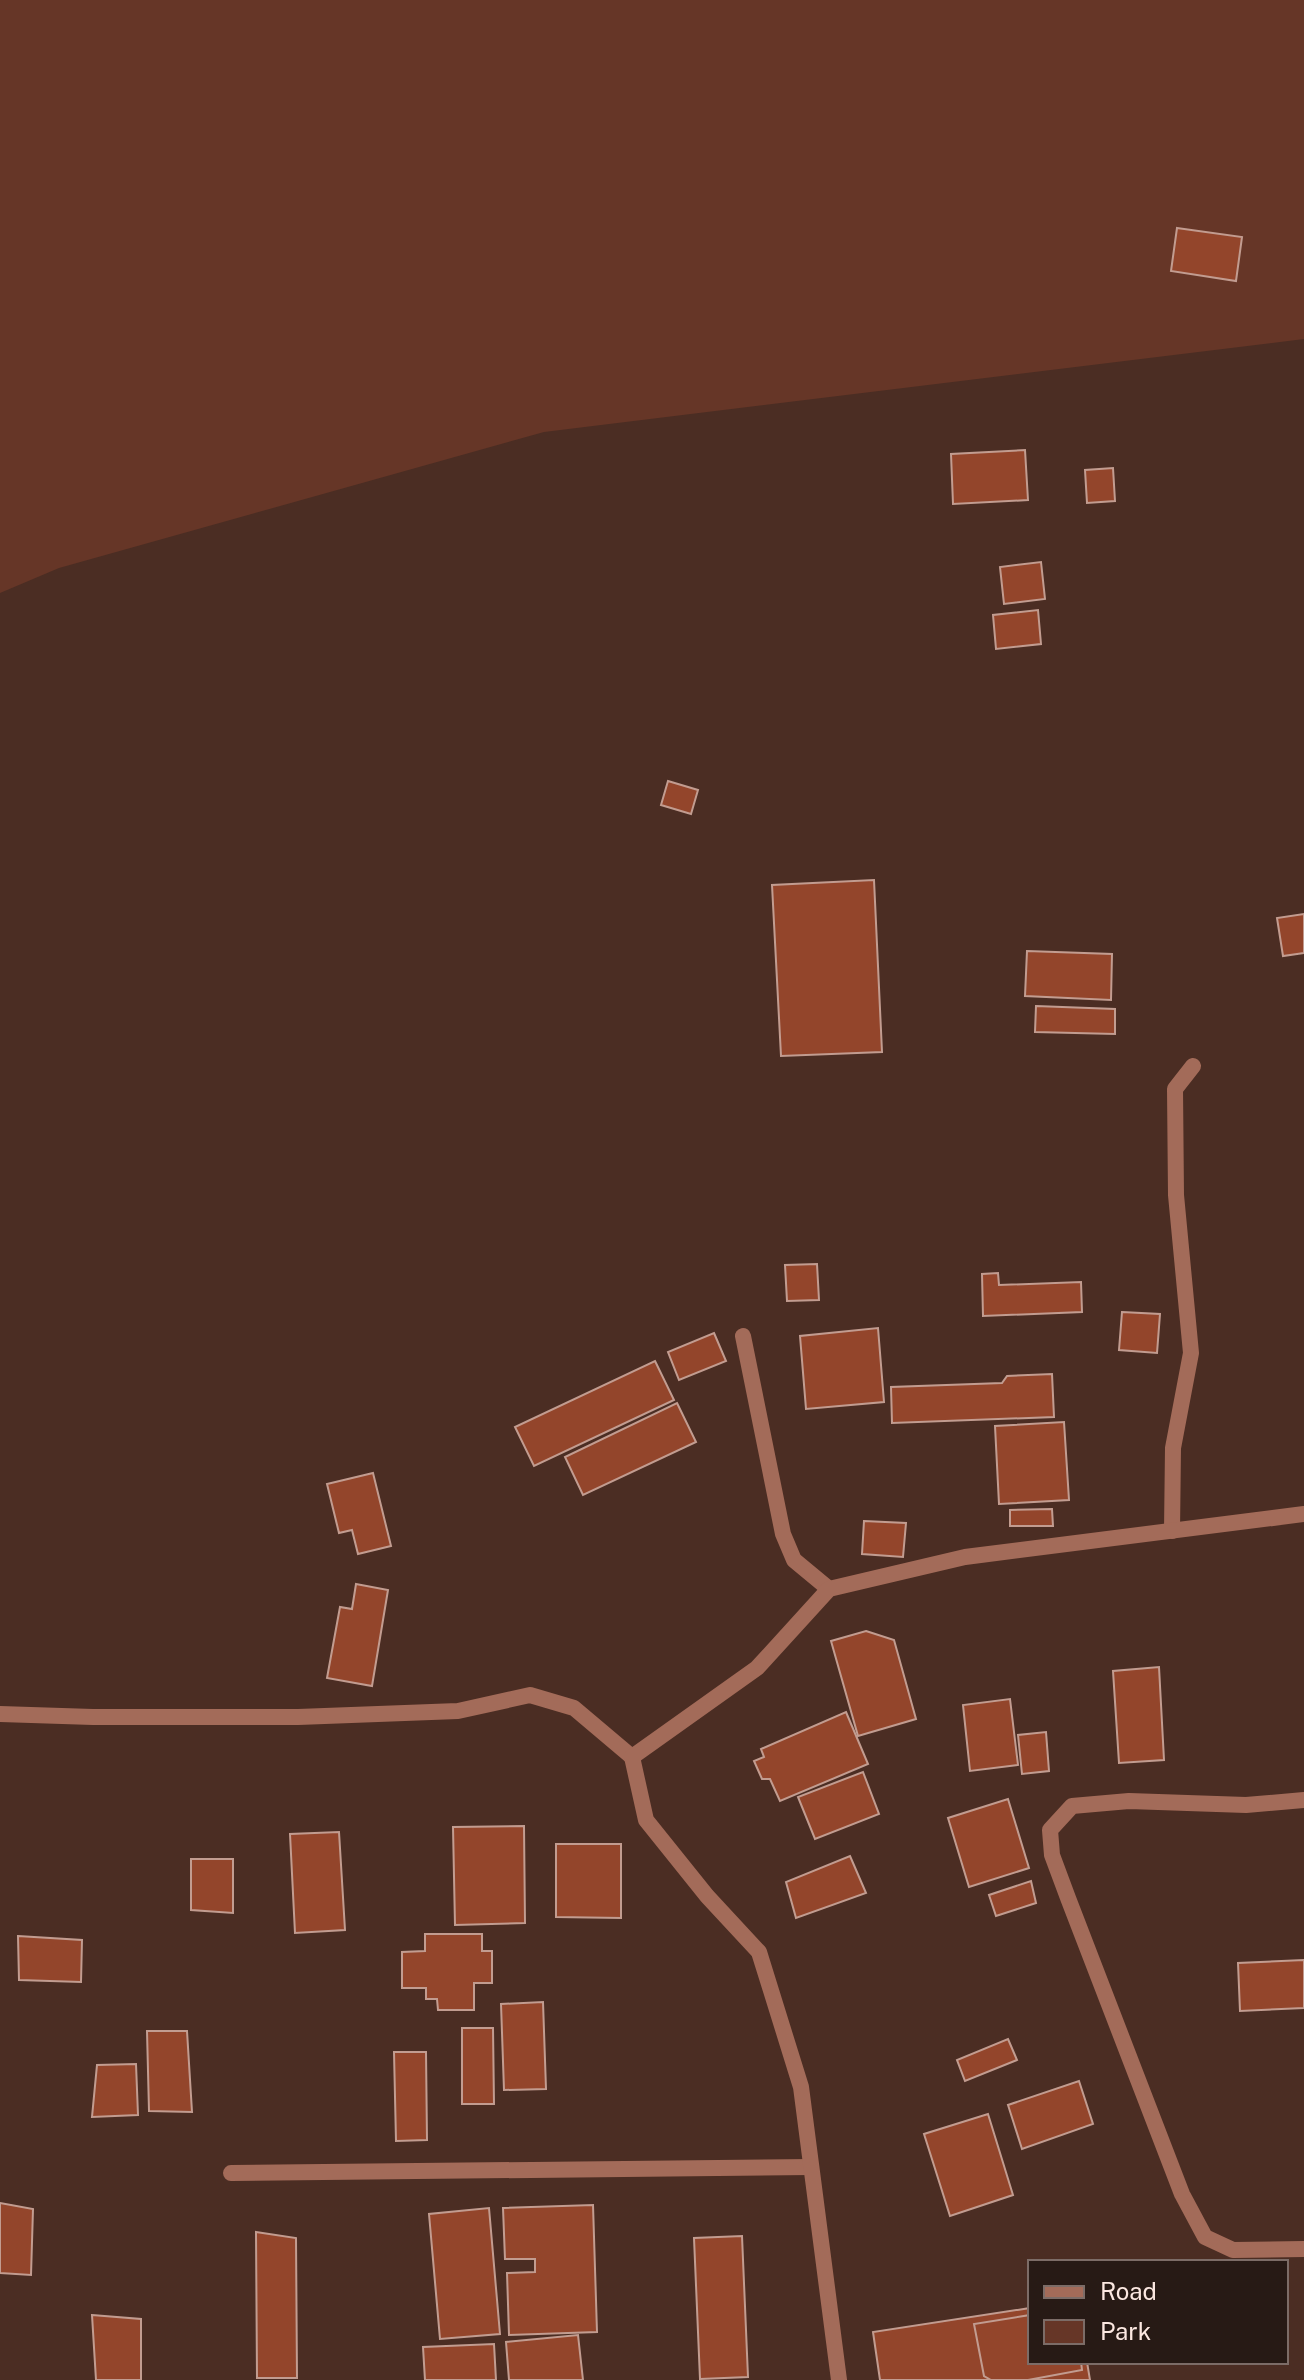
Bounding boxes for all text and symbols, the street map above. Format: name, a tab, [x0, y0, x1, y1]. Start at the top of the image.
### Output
legend	[1028, 2260, 1288, 2364]
text: Road	[1100, 2277, 1157, 2305]
text: Park	[1100, 2317, 1151, 2345]

